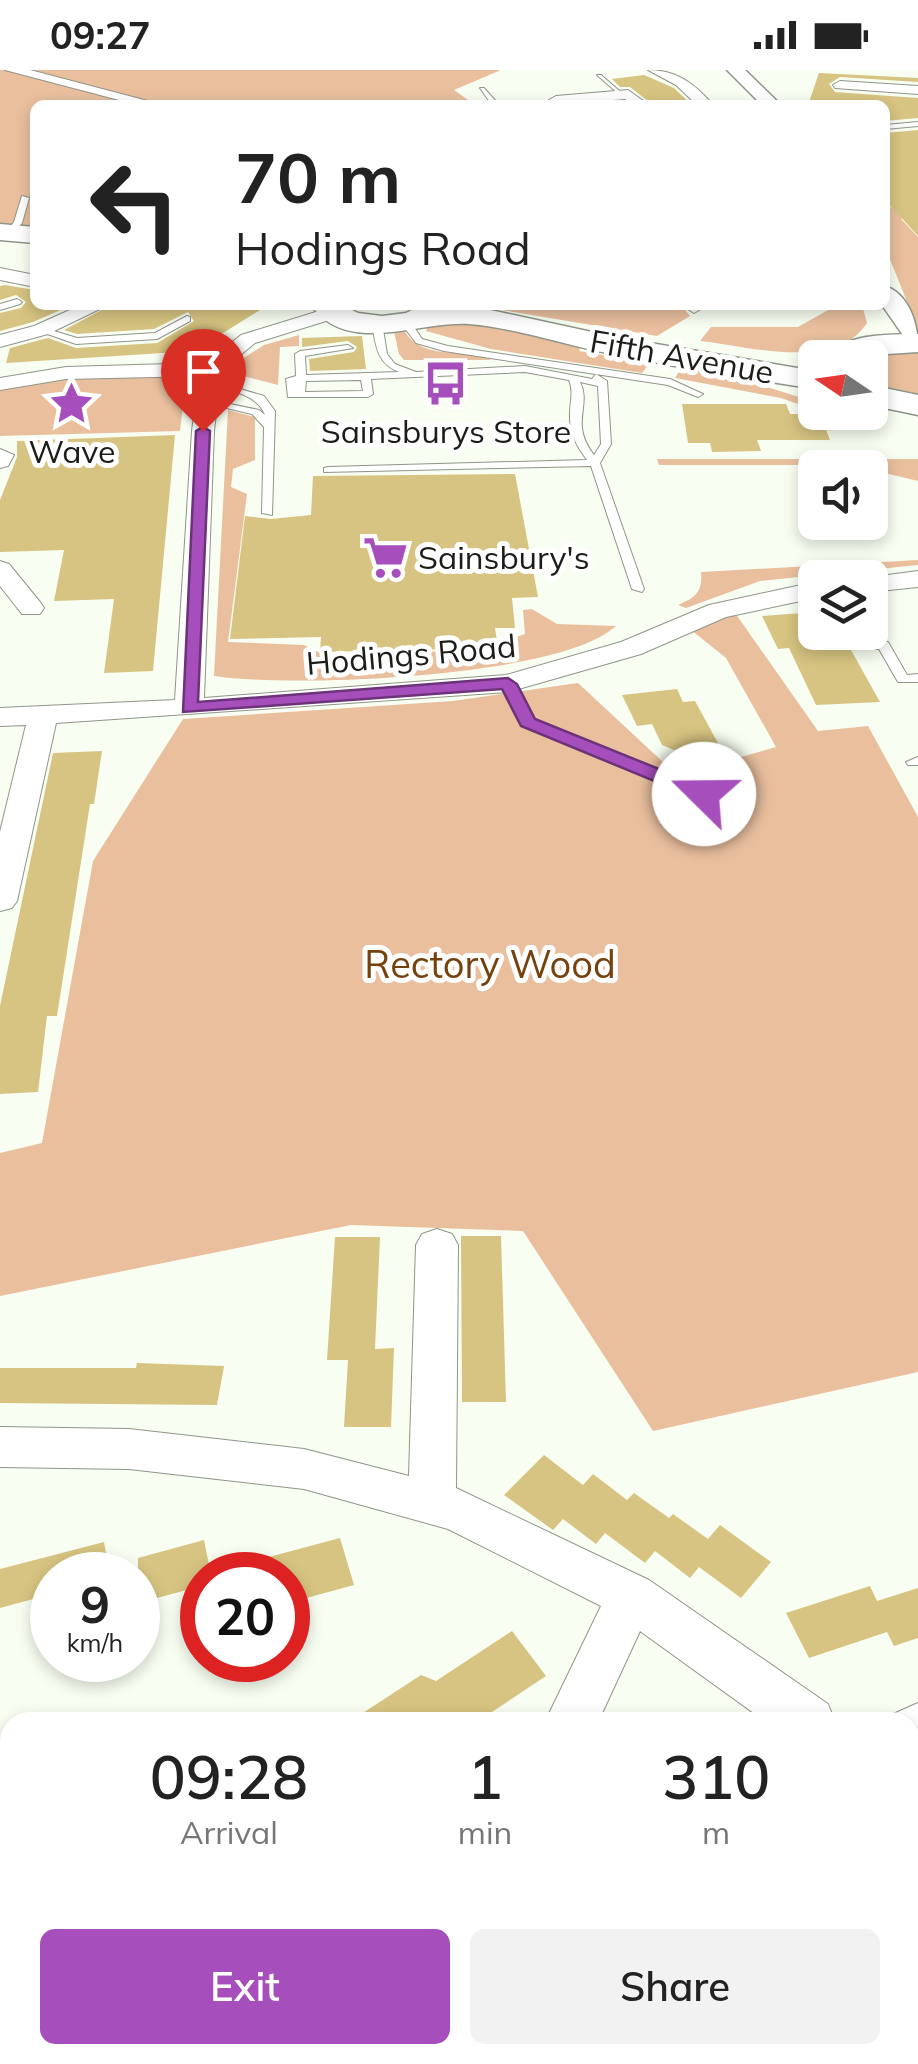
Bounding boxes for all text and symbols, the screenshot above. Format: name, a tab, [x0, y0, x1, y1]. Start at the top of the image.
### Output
text: 09:27	[50, 11, 151, 59]
text: 70 m	[235, 133, 401, 221]
icon: left	[70, 140, 200, 270]
text: Hodings Road	[235, 220, 531, 276]
street label: Fifth Avenue	[587, 320, 777, 392]
pin	[161, 329, 246, 432]
north arrow	[798, 340, 888, 430]
map controls	[798, 340, 888, 650]
icon: arrive	[176, 344, 231, 399]
bus stop icon: Sainsburys Store	[422, 359, 470, 407]
place icon: Wave	[48, 379, 96, 427]
place label: Sainsburys Store	[321, 411, 571, 451]
place label: Wave	[29, 431, 115, 471]
button: sound	[798, 450, 888, 540]
supermarket icon: Sainsbury's	[361, 533, 409, 581]
place label: Sainsbury's	[418, 537, 590, 577]
button: layers	[798, 560, 888, 650]
street label: Hodings Road	[304, 625, 518, 683]
position arrow	[652, 742, 756, 846]
park label: Rectory Wood	[364, 940, 616, 988]
speed limit sign: 20	[180, 1552, 310, 1682]
text: 9	[80, 1573, 110, 1636]
text: km/h	[67, 1627, 123, 1658]
text: 09:28	[150, 1739, 308, 1814]
text: 1	[467, 1739, 503, 1814]
text: 310	[662, 1739, 770, 1814]
text: Arrival	[180, 1812, 278, 1852]
text: min	[458, 1812, 512, 1852]
text: m	[702, 1812, 730, 1852]
button: Exit	[40, 1929, 450, 2044]
button: Share	[470, 1929, 880, 2044]

